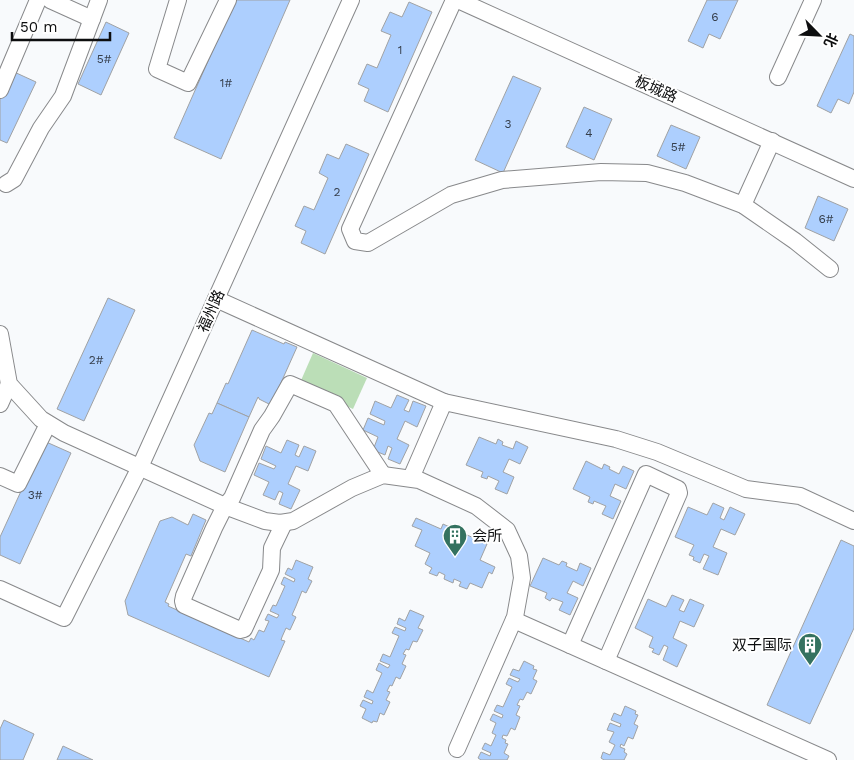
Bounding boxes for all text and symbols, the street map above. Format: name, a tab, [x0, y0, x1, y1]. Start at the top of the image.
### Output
scale bar	[12, 10, 110, 42]
house number: 6	[711, 10, 719, 24]
north arrow	[794, 10, 844, 60]
text: 50 m	[20, 18, 57, 36]
text: 北	[821, 31, 841, 50]
house number: 1	[398, 43, 402, 57]
house number: 5#	[97, 52, 112, 66]
street label: 板城路	[632, 72, 680, 106]
house number: 1#	[220, 76, 233, 90]
house number: 3	[505, 117, 512, 131]
house number: 4	[585, 126, 593, 140]
house number: 5#	[671, 140, 686, 154]
house number: 2	[334, 185, 341, 199]
house number: 6#	[819, 212, 834, 226]
street label: 福州路	[194, 287, 228, 335]
house number: 2#	[89, 353, 104, 367]
house number: 3#	[28, 488, 43, 502]
building icon: 会所	[442, 523, 468, 557]
place label: 会所	[472, 527, 502, 545]
building icon: 双子国际	[797, 632, 823, 666]
place label: 双子国际	[732, 636, 792, 654]

